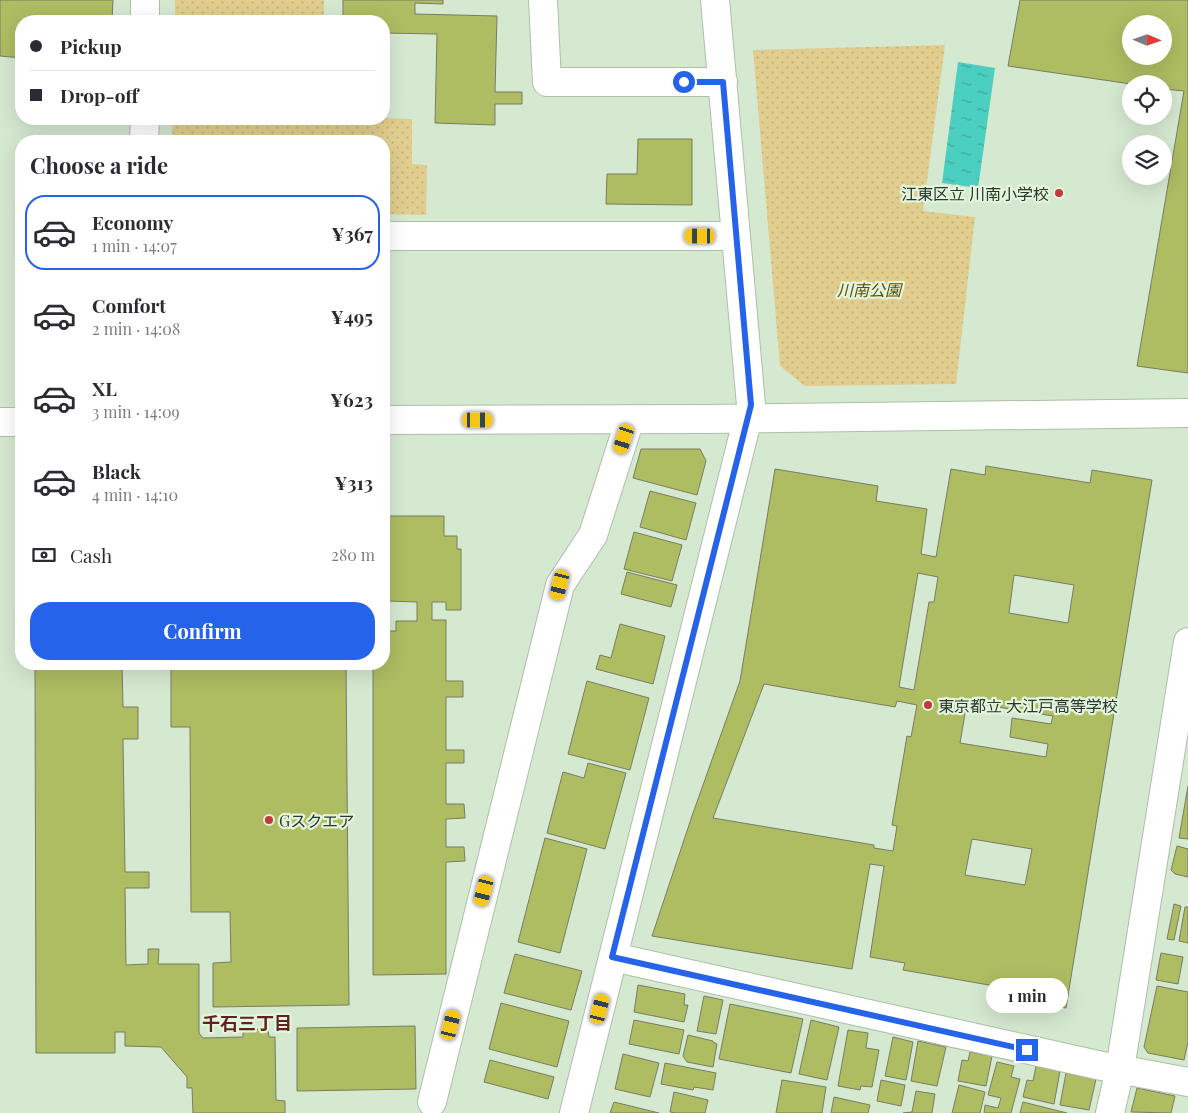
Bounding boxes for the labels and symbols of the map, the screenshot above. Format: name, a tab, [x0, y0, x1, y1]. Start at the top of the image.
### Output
north arrow	[1122, 15, 1172, 65]
route start	[673, 71, 695, 93]
place label: 江東区立 川南小学校	[901, 183, 1049, 204]
marker: 江東区立 川南小学校	[1053, 187, 1065, 199]
car	[685, 229, 715, 244]
park label: 川南公園	[837, 279, 903, 300]
car	[463, 413, 493, 428]
car	[612, 422, 635, 456]
car	[549, 569, 570, 601]
place label: 東京都立 大江戸高等学校	[938, 695, 1118, 716]
marker: 東京都立 大江戸高等学校	[922, 699, 934, 711]
place label: Gスクエア	[279, 810, 354, 831]
marker: Gスクエア	[263, 814, 275, 826]
car	[473, 875, 494, 907]
callout: 1 min	[986, 978, 1068, 1012]
car	[589, 993, 610, 1025]
car	[440, 1009, 461, 1041]
district label: 千石三丁目	[202, 1011, 292, 1035]
route end	[1016, 1039, 1038, 1061]

